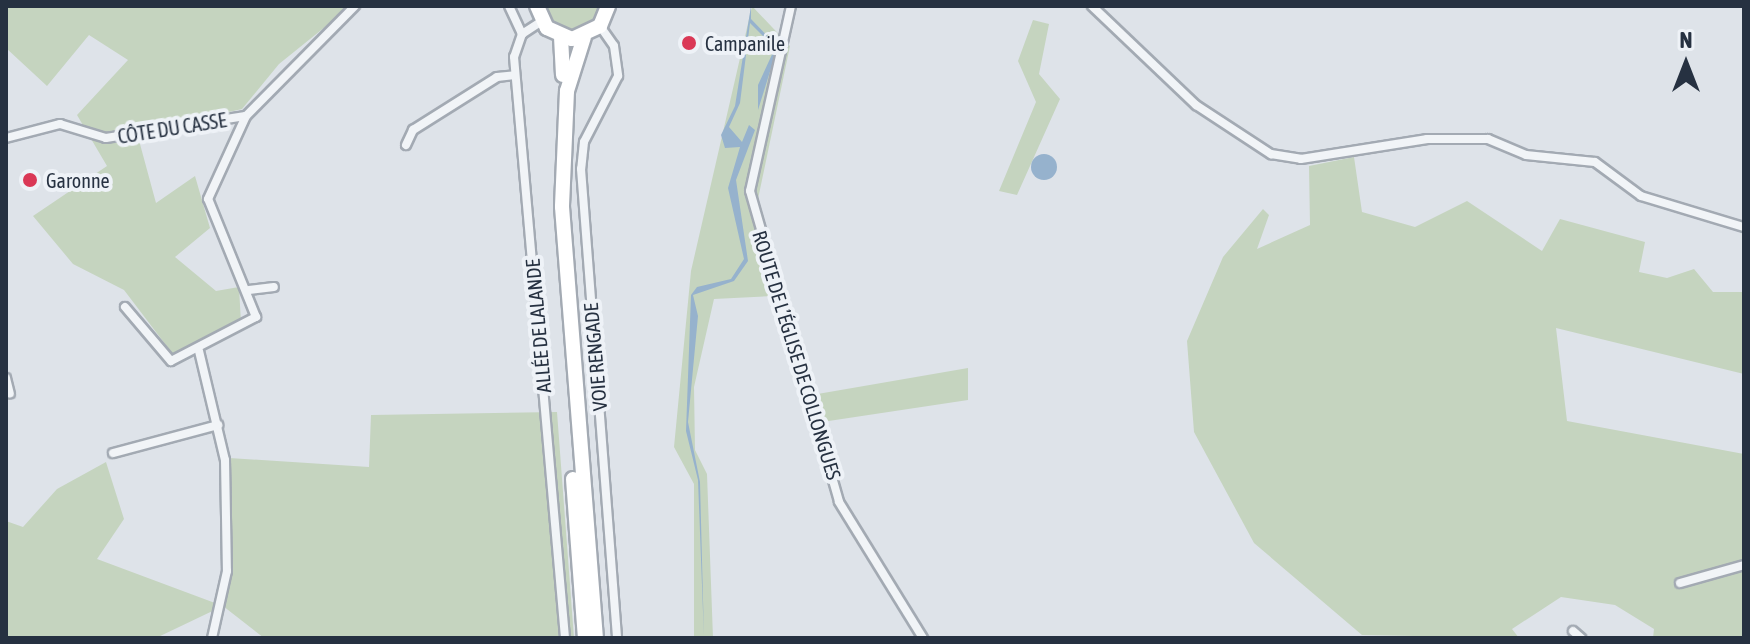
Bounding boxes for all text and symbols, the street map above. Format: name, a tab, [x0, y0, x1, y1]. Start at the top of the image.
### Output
north arrow	[1646, 24, 1726, 104]
text: N	[1680, 27, 1692, 53]
place label: Campanile	[705, 31, 785, 55]
marker: Campanile	[680, 34, 698, 52]
street label: CÔTE DU CASSE	[116, 108, 228, 148]
place label: Garonne	[46, 168, 110, 192]
marker: Garonne	[21, 171, 39, 189]
street label: ROUTE DE L’ÉGLISE DE COLLONGUES	[748, 228, 846, 482]
street label: ALLÉE DE LALANDE	[520, 258, 556, 394]
street label: VOIE RENGADE	[578, 302, 612, 412]

